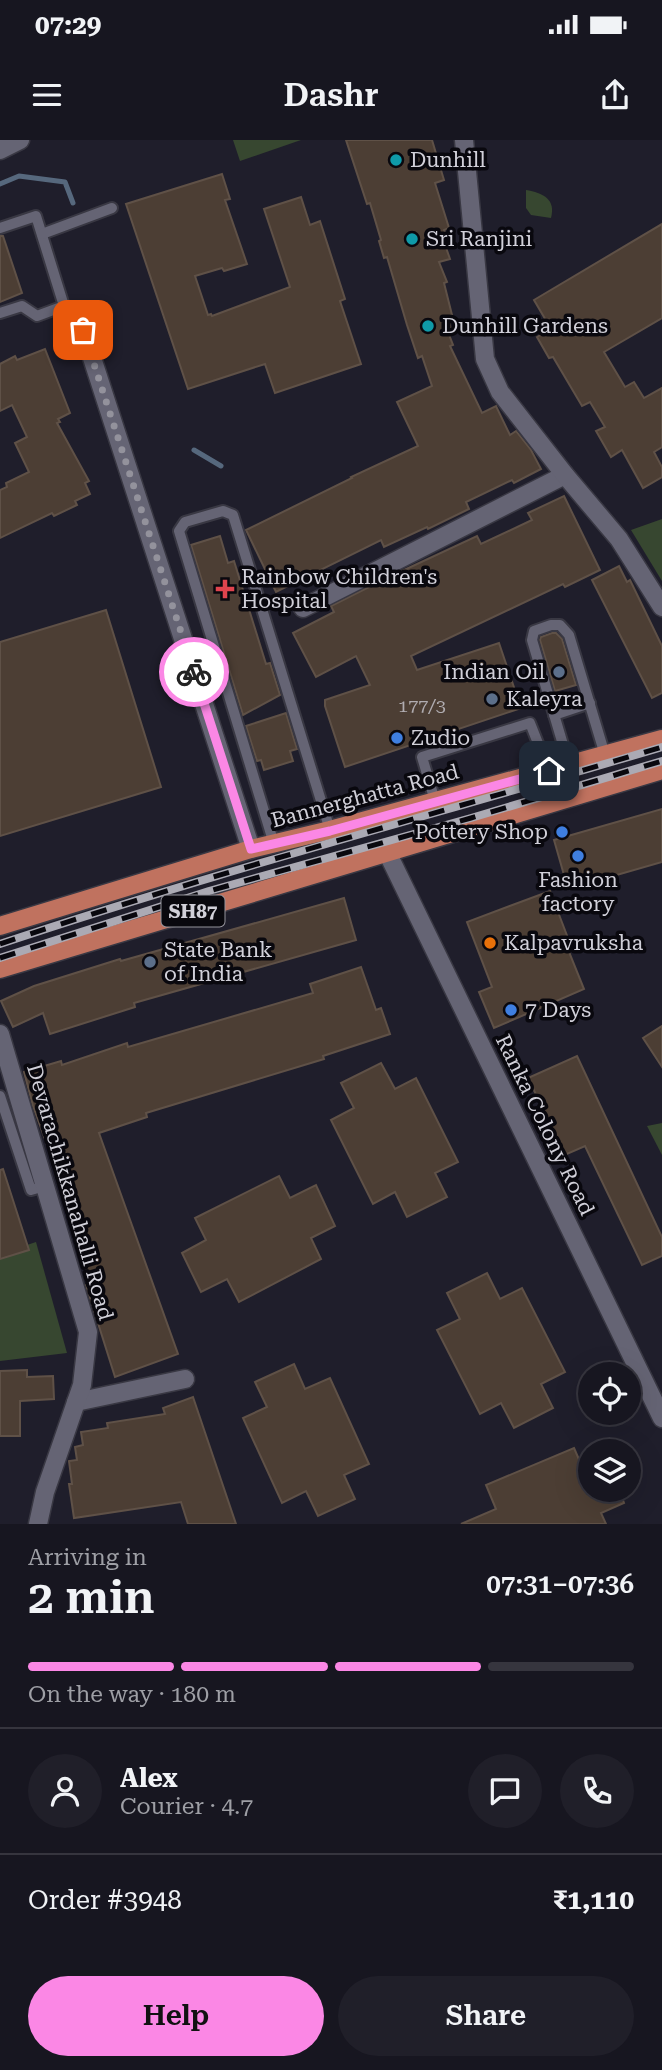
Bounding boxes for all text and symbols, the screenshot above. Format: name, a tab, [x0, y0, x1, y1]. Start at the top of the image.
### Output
text: 07:29	[35, 10, 101, 40]
icon: menu	[28, 76, 66, 114]
text: Dashr	[283, 76, 379, 114]
icon: share	[596, 76, 634, 114]
place label: Dunhill	[410, 148, 486, 172]
marker: Dunhill	[388, 152, 404, 168]
place label: Sri Ranjini	[426, 227, 533, 251]
marker: Sri Ranjini	[404, 231, 420, 247]
pin	[53, 300, 113, 360]
icon: bag	[64, 311, 102, 349]
place label: Dunhill Gardens	[442, 314, 608, 338]
marker: Dunhill Gardens	[420, 318, 436, 334]
place label: Rainbow Children's Hospital	[241, 565, 437, 613]
marker: Rainbow Children's Hospital	[215, 579, 235, 599]
courier	[159, 637, 229, 707]
icon: bike	[175, 653, 213, 691]
place label: Indian Oil	[443, 660, 546, 684]
marker: Indian Oil	[551, 664, 567, 680]
place label: Kaleyra	[506, 687, 583, 711]
marker: Kaleyra	[484, 691, 500, 707]
house number: 177/3	[398, 695, 446, 716]
place label: Zudio	[411, 726, 470, 750]
marker: Zudio	[389, 730, 405, 746]
pin	[519, 741, 579, 801]
icon: home	[530, 752, 568, 790]
street label: Bannerghatta Road	[269, 759, 462, 833]
place label: Pottery Shop	[415, 820, 548, 844]
marker: Pottery Shop	[554, 824, 570, 840]
marker: Fashion factory	[570, 848, 586, 864]
place label: Fashion factory	[538, 868, 618, 916]
road number: SH87	[162, 896, 224, 926]
place label: Kalpavruksha	[504, 931, 644, 955]
marker: Kalpavruksha	[482, 935, 498, 951]
place label: State Bank of India	[164, 938, 272, 986]
marker: State Bank of India	[142, 954, 158, 970]
place label: 7 Days	[525, 998, 591, 1022]
marker: 7 Days	[503, 1002, 519, 1018]
street label: Ranka Colony Road	[491, 1031, 599, 1220]
street label: Devarachikkanahalli Road	[22, 1061, 118, 1323]
map controls	[578, 1362, 641, 1502]
button: locate	[578, 1362, 641, 1425]
button: layers	[578, 1439, 641, 1502]
text: Arriving in	[28, 1544, 147, 1571]
text: 07:31–07:36	[486, 1569, 634, 1599]
text: 2 min	[28, 1570, 155, 1624]
text: On the way · 180 m	[28, 1681, 236, 1708]
button: person	[28, 1754, 102, 1828]
button: chat	[468, 1754, 542, 1828]
button: phone	[560, 1754, 634, 1828]
text: Alex	[120, 1763, 178, 1793]
text: Courier · 4.7	[120, 1793, 253, 1820]
text: Order #3948	[28, 1885, 182, 1915]
text: ₹1,110	[553, 1885, 634, 1915]
button: Help	[28, 1976, 324, 2056]
button: Share	[338, 1976, 634, 2056]

